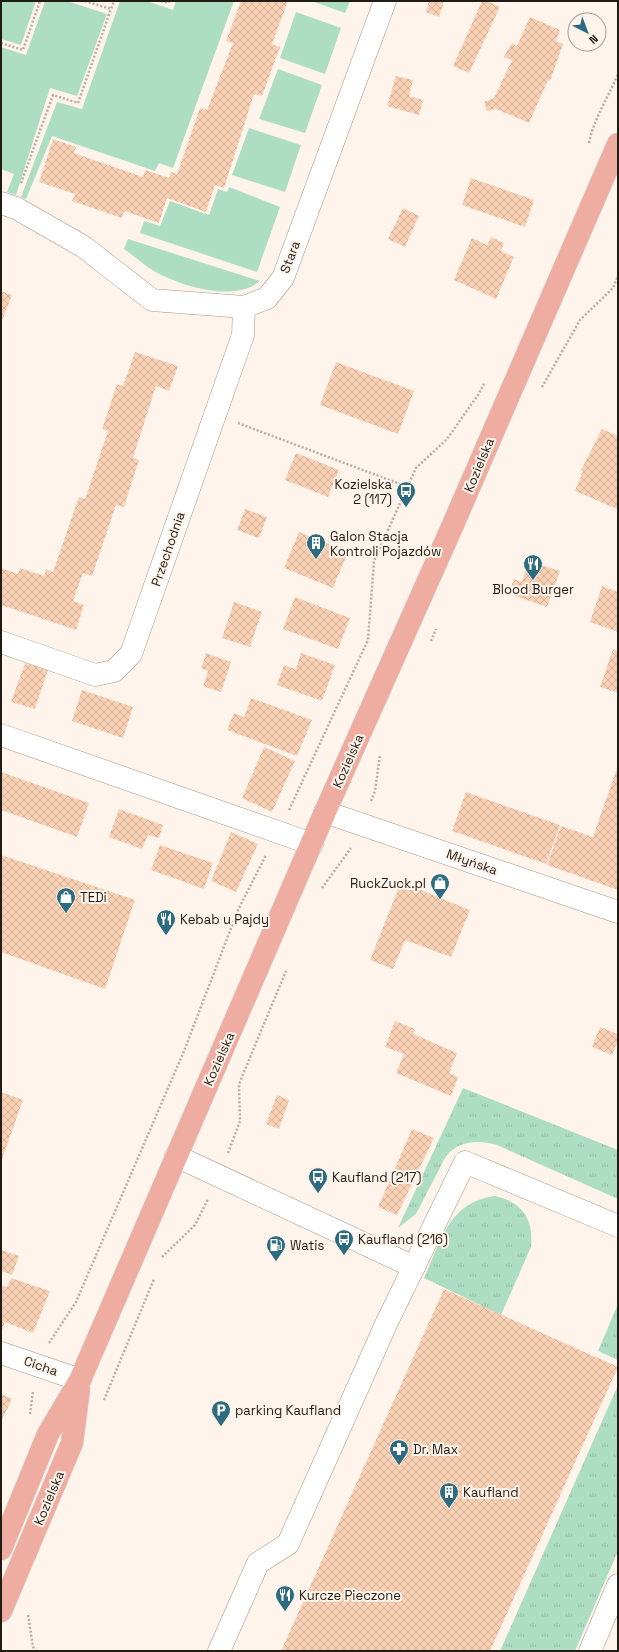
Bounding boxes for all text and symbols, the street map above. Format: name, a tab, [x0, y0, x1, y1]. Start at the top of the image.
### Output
north arrow	[567, 12, 607, 52]
text: N	[586, 32, 601, 47]
street label: Stara	[276, 238, 304, 276]
street label: Kozielska	[460, 435, 498, 495]
place label: Kozielska 2 (117)	[335, 476, 393, 508]
bus stop icon: Kozielska 2 (117)	[395, 480, 417, 508]
street label: Przechodnia	[147, 509, 189, 589]
place label: Galon Stacja Kontroli Pojazdów	[330, 528, 441, 560]
building icon: Galon Stacja Kontroli Pojazdów	[305, 532, 327, 560]
restaurant icon: Blood Burger	[522, 553, 544, 581]
place label: Blood Burger	[492, 581, 574, 598]
street label: Kozielska	[329, 731, 368, 791]
street label: Młyńska	[444, 845, 500, 879]
shop icon: RuckZuck.pl	[429, 872, 451, 900]
place label: RuckZuck.pl	[350, 875, 426, 892]
shop icon: TEDi	[55, 886, 77, 914]
place label: TEDi	[80, 889, 107, 906]
restaurant icon: Kebab u Pajdy	[155, 908, 177, 936]
place label: Kebab u Pajdy	[180, 911, 269, 928]
street label: Kozielska	[200, 1029, 239, 1089]
bus stop icon: Kaufland (217)	[307, 1166, 329, 1194]
place label: Kaufland (217)	[332, 1169, 421, 1186]
bus stop icon: Kaufland (216)	[333, 1228, 355, 1256]
place label: Kaufland (216)	[358, 1231, 448, 1248]
fuel station icon: Watis	[265, 1234, 287, 1262]
place label: Watis	[290, 1237, 324, 1254]
street label: Cicha	[22, 1352, 61, 1380]
parking icon: parking Kaufland	[210, 1399, 232, 1427]
place label: parking Kaufland	[235, 1402, 341, 1419]
pharmacy icon: Dr. Max	[388, 1438, 410, 1466]
place label: Dr. Max	[413, 1441, 459, 1458]
street label: Kozielska	[30, 1468, 68, 1528]
building icon: Kaufland	[438, 1481, 460, 1509]
place label: Kaufland	[463, 1484, 519, 1501]
restaurant icon: Kurcze Pieczone	[274, 1584, 296, 1612]
place label: Kurcze Pieczone	[299, 1587, 401, 1604]

